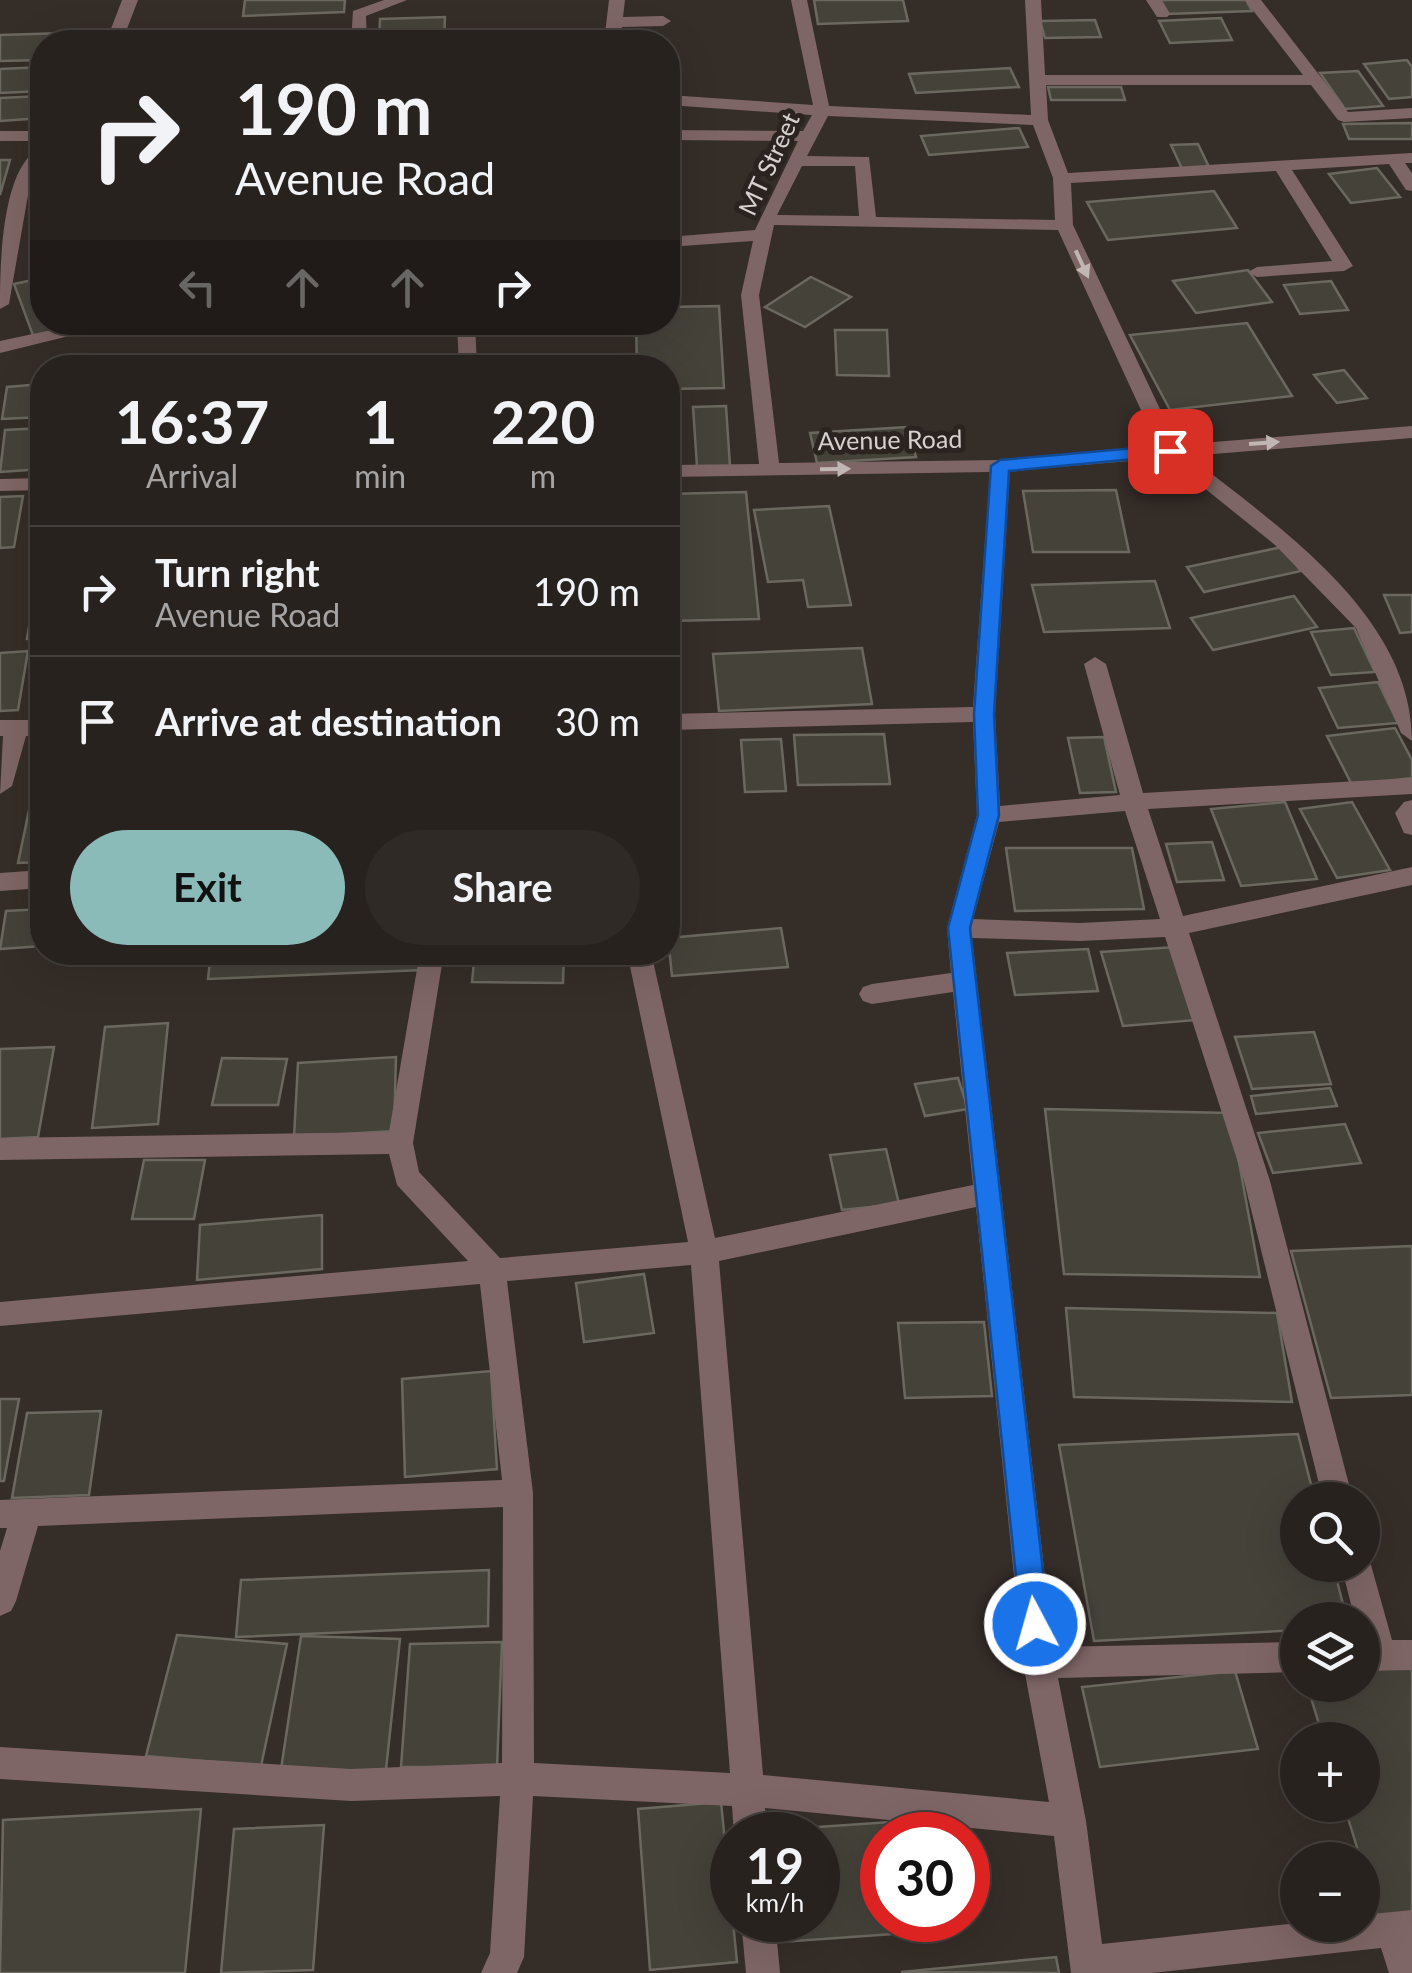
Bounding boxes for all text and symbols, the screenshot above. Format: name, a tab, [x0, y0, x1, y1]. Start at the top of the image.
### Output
text: 190 m	[235, 66, 432, 150]
icon: right	[70, 70, 200, 200]
street label: MT Street	[731, 108, 805, 220]
text: Avenue Road	[235, 151, 495, 205]
one-way arrow	[1074, 250, 1091, 279]
icon: left	[170, 260, 225, 315]
icon: ahead	[275, 260, 330, 315]
icon: ahead	[380, 260, 435, 315]
icon: right	[485, 260, 540, 315]
text: 16:37	[115, 385, 269, 457]
text: 1	[363, 385, 398, 457]
text: 220	[491, 385, 595, 457]
pin	[1128, 409, 1213, 494]
street label: Avenue Road	[817, 423, 963, 455]
icon: arrive	[1143, 424, 1198, 479]
one-way arrow	[1249, 435, 1280, 451]
text: Arrival	[146, 456, 238, 495]
text: min	[354, 456, 406, 495]
text: m	[530, 456, 556, 495]
one-way arrow	[819, 460, 851, 476]
text: Turn right	[155, 549, 320, 595]
icon: right	[70, 564, 125, 619]
text: 190 m	[533, 568, 640, 614]
text: Avenue Road	[155, 595, 340, 634]
icon: arrive	[70, 694, 125, 749]
text: Arrive at destination	[155, 698, 502, 744]
text: 30 m	[555, 698, 640, 744]
button: Exit	[70, 830, 345, 945]
button: Share	[365, 830, 640, 945]
map controls	[1280, 1482, 1380, 1942]
button: search	[1280, 1482, 1380, 1582]
position arrow	[983, 1572, 1087, 1676]
button: layers	[1280, 1602, 1380, 1702]
button: +	[1280, 1722, 1380, 1822]
speed limit sign: 30	[860, 1812, 990, 1942]
text: 19	[746, 1835, 804, 1895]
button: −	[1280, 1842, 1380, 1942]
text: km/h	[746, 1887, 804, 1917]

